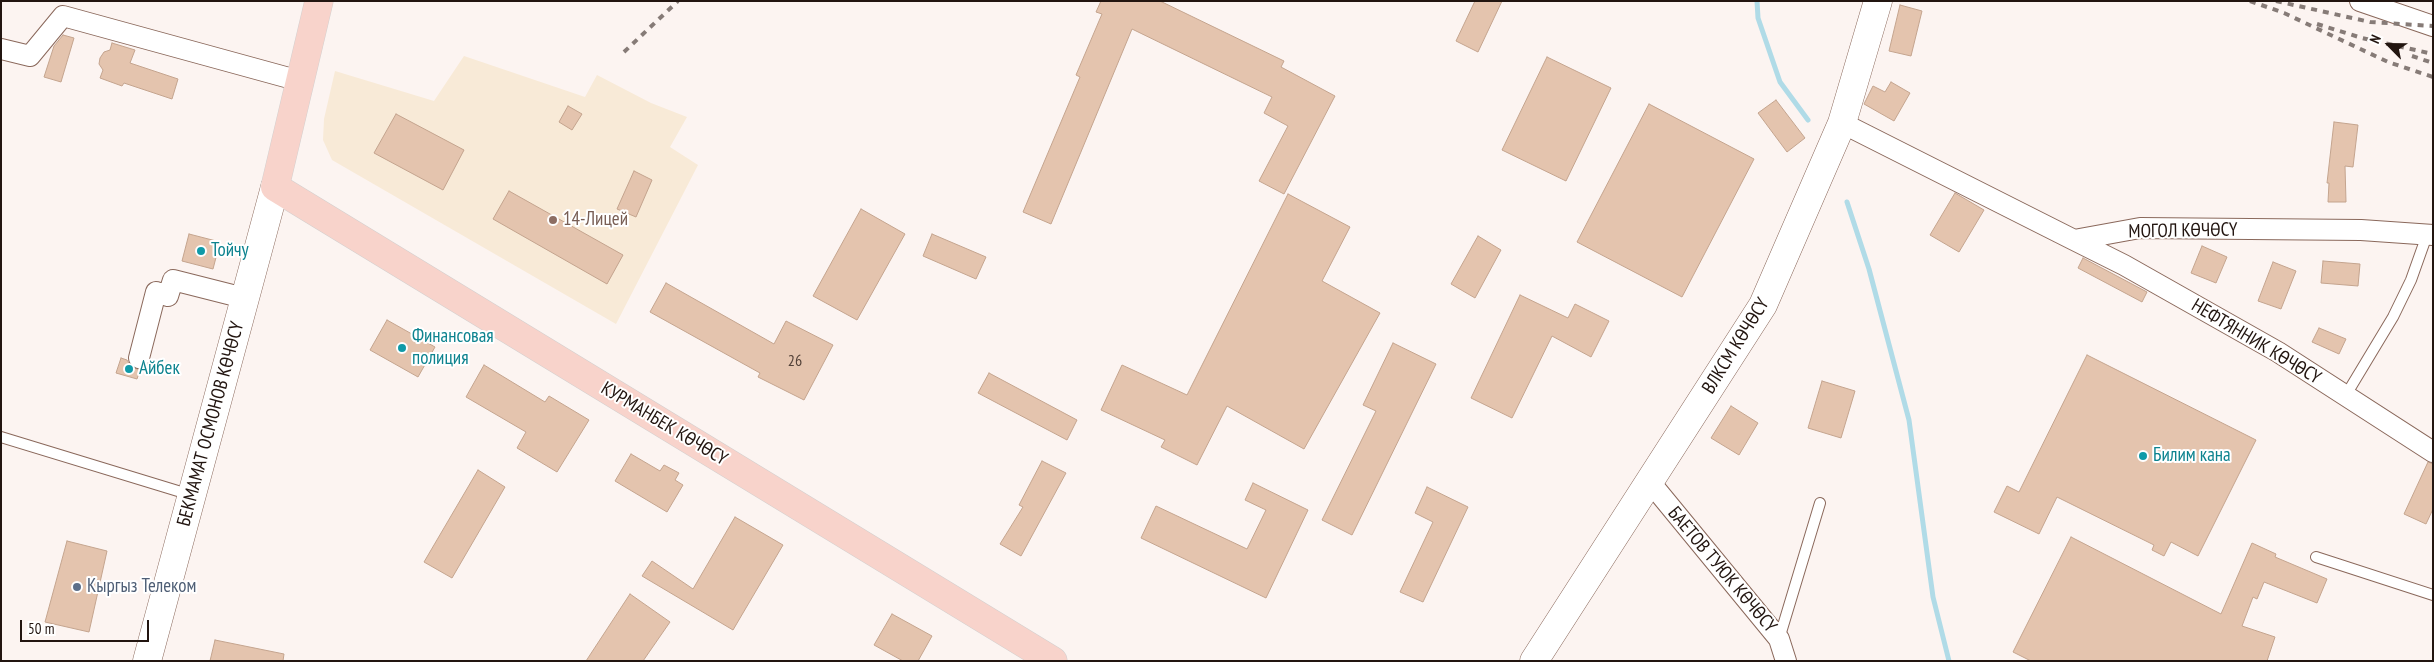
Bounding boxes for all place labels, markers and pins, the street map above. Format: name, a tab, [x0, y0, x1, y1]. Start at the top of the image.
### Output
place label: 14-Лицей	[563, 209, 628, 231]
marker: 14-Лицей	[547, 214, 559, 226]
place label: Тойчу	[211, 240, 249, 262]
marker: Тойчу	[195, 245, 207, 257]
place label: Финансовая полиция	[412, 326, 494, 370]
marker: Финансовая полиция	[396, 342, 408, 354]
place label: Айбек	[139, 358, 180, 380]
marker: Айбек	[123, 363, 135, 375]
place label: Билим кана	[2153, 445, 2231, 467]
marker: Билим кана	[2137, 450, 2149, 462]
place label: Кыргыз Телеком	[87, 576, 196, 598]
marker: Кыргыз Телеком	[71, 581, 83, 593]

